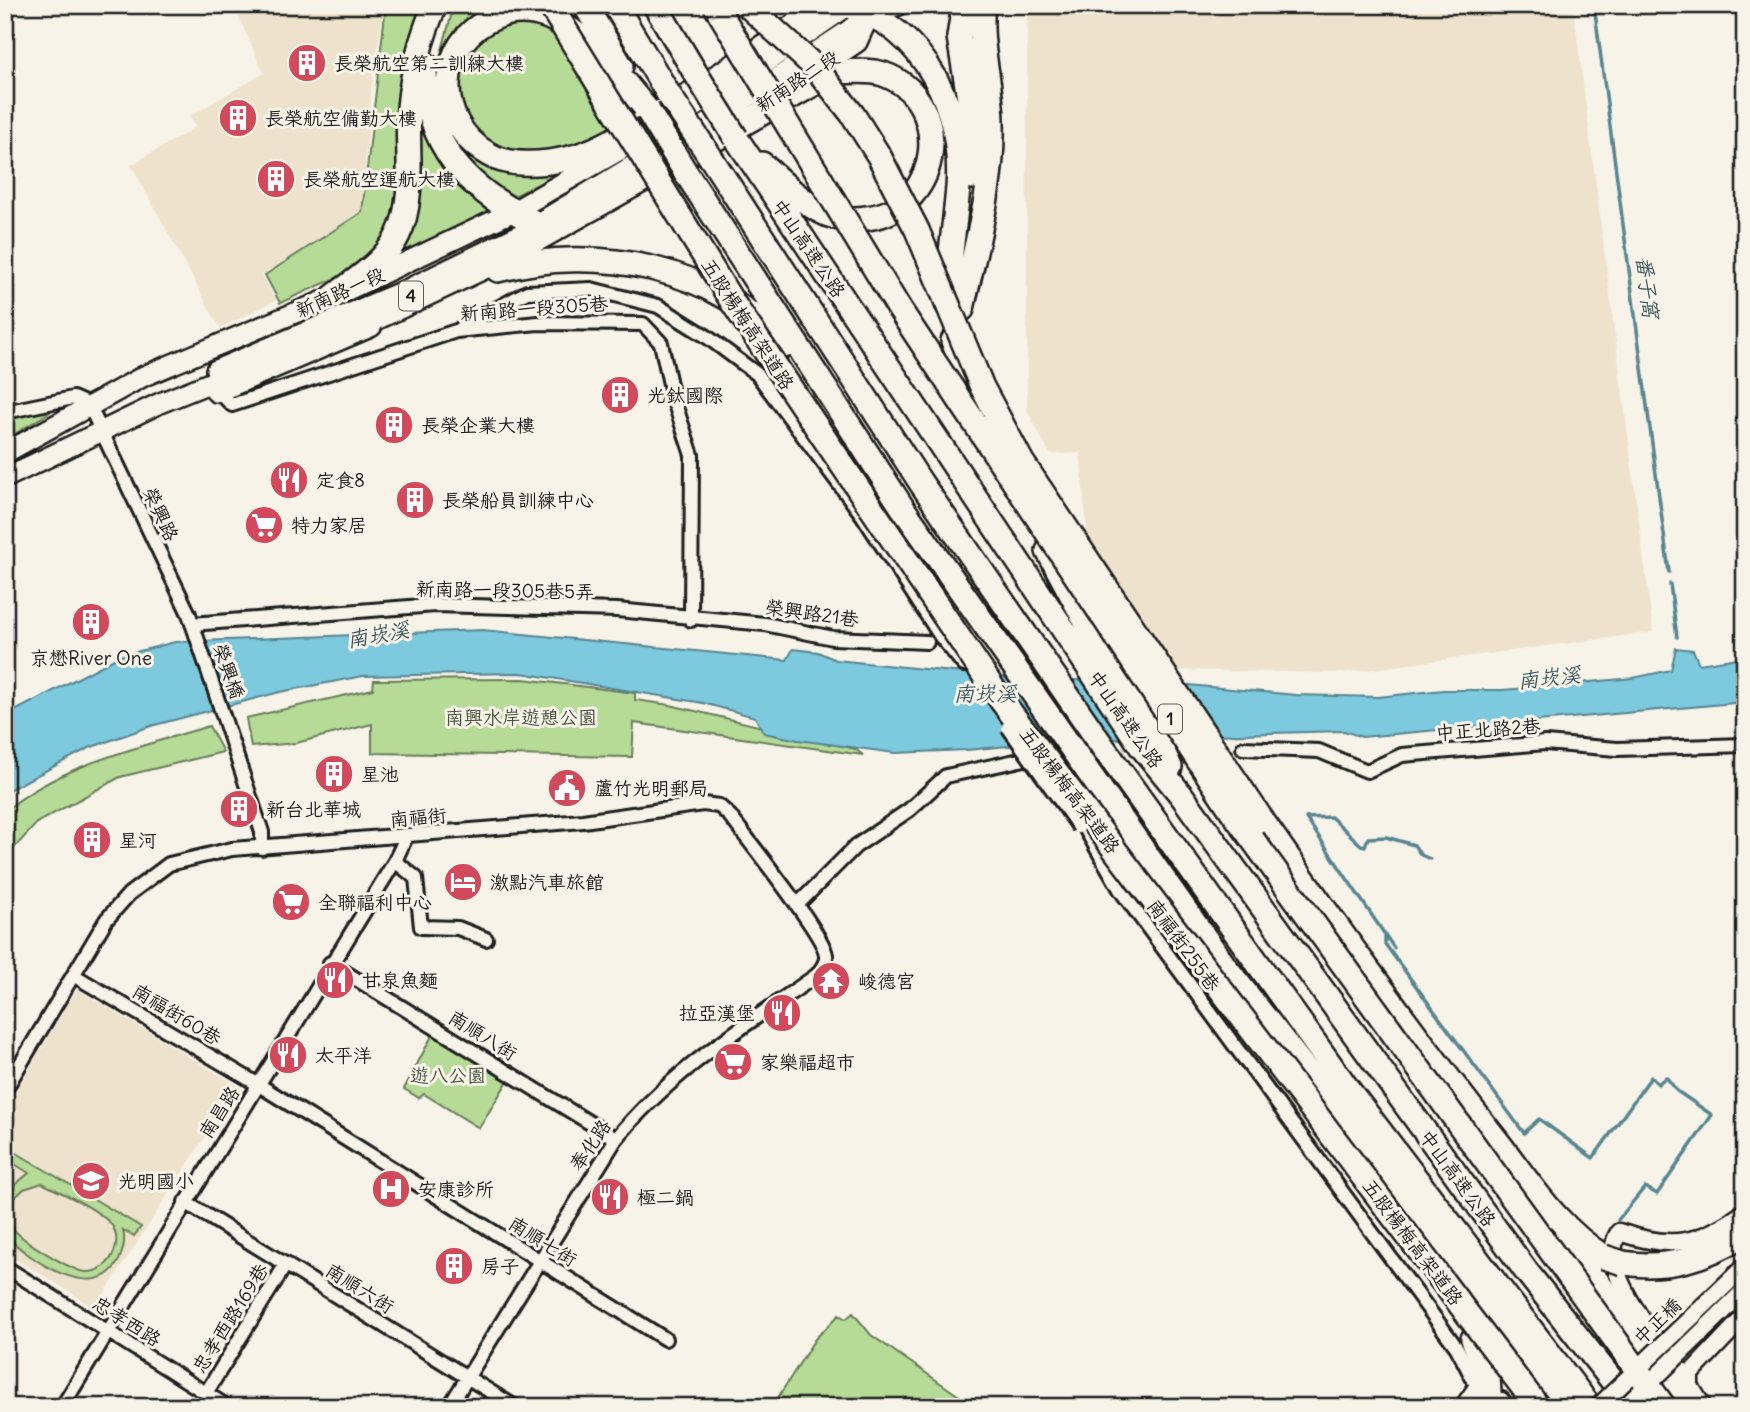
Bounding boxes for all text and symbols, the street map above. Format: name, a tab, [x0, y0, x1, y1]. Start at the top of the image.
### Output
building icon: 長榮航空第二訓練大樓	[286, 42, 328, 84]
street label: 新南路二段	[751, 45, 843, 117]
place label: 長榮航空第二訓練大樓	[334, 51, 524, 75]
building icon: 長榮航空備勤大樓	[217, 97, 259, 139]
place label: 長榮航空備勤大樓	[265, 106, 417, 130]
building icon: 長榮航空運航大樓	[255, 158, 297, 200]
place label: 長榮航空運航大樓	[303, 167, 455, 191]
street label: 中山高速公路	[767, 194, 851, 302]
street label: 五股楊梅高架道路	[697, 254, 799, 394]
water label: 番子窩	[1630, 254, 1665, 323]
street label: 新南路一段	[292, 262, 388, 322]
road number: 4	[399, 282, 423, 310]
street label: 新南路一段305巷	[459, 291, 609, 325]
building icon: 光鈦國際	[599, 374, 641, 416]
place label: 光鈦國際	[647, 383, 723, 407]
building icon: 長榮企業大樓	[373, 404, 415, 446]
place label: 長榮企業大樓	[421, 413, 535, 437]
restaurant icon: 定食8	[268, 459, 310, 501]
place label: 定食8	[316, 468, 365, 492]
building icon: 長榮船員訓練中心	[394, 479, 436, 521]
street label: 榮興路	[138, 483, 184, 545]
place label: 長榮船員訓練中心	[442, 488, 594, 512]
supermarket icon: 特力家居	[243, 504, 285, 546]
place label: 特力家居	[291, 513, 367, 537]
street label: 新南路一段305巷5弄	[416, 576, 594, 604]
street label: 榮興路21巷	[764, 595, 860, 631]
building icon: 京懋River One	[70, 601, 112, 643]
water label: 南崁溪	[345, 616, 412, 653]
street label: 榮興橋	[208, 640, 250, 702]
place label: 京懋River One	[30, 646, 152, 670]
water label: 南崁溪	[1516, 661, 1583, 694]
street label: 中山高速公路	[1083, 665, 1169, 773]
water label: 南崁溪	[954, 680, 1017, 707]
road number: 1	[1158, 704, 1182, 734]
park label: 南興水岸遊憩公園	[445, 705, 597, 729]
street label: 中正北路2巷	[1435, 713, 1541, 745]
street label: 五股楊梅高架道路	[1015, 722, 1125, 858]
building icon: 星池	[313, 753, 355, 795]
place label: 星池	[361, 762, 399, 786]
public building icon: 蘆竹光明郵局	[546, 767, 588, 809]
place label: 蘆竹光明郵局	[594, 776, 708, 800]
building icon: 新台北華城	[218, 788, 260, 830]
place label: 新台北華城	[266, 797, 361, 821]
street label: 南福街	[389, 803, 447, 831]
building icon: 星河	[71, 819, 113, 861]
place label: 星河	[119, 828, 157, 852]
hotel icon: 激點汽車旅館	[442, 861, 484, 903]
place label: 激點汽車旅館	[490, 870, 604, 894]
supermarket icon: 全聯福利中心	[270, 881, 312, 923]
place label: 全聯福利中心	[318, 890, 432, 914]
street label: 南福街255巷	[1142, 894, 1226, 996]
restaurant icon: 甘泉魚麵	[314, 959, 356, 1001]
temple icon: 峻德宮	[810, 960, 852, 1002]
place label: 甘泉魚麵	[362, 968, 438, 992]
place label: 峻德宮	[858, 969, 915, 993]
street label: 南福街60巷	[128, 978, 226, 1050]
restaurant icon: 拉亞漢堡	[761, 992, 803, 1034]
place label: 拉亞漢堡	[679, 1001, 755, 1025]
street label: 南順八街	[444, 1005, 522, 1065]
restaurant icon: 太平洋	[267, 1034, 309, 1076]
supermarket icon: 家樂福超市	[712, 1041, 754, 1083]
place label: 太平洋	[315, 1043, 372, 1067]
place label: 家樂福超市	[760, 1050, 855, 1074]
park label: 遊八公園	[410, 1063, 486, 1087]
street label: 南昌路	[193, 1082, 245, 1142]
street label: 奉化路	[564, 1115, 616, 1175]
street label: 中山高速公路	[1415, 1125, 1501, 1231]
school or university icon: 光明國小	[70, 1160, 112, 1202]
hospital icon: 安康診所	[370, 1168, 412, 1210]
place label: 光明國小	[118, 1169, 194, 1193]
street label: 五股楊梅高架道路	[1358, 1174, 1468, 1310]
restaurant icon: 極二鍋	[589, 1176, 631, 1218]
place label: 安康診所	[418, 1177, 494, 1201]
place label: 極二鍋	[637, 1185, 694, 1209]
street label: 南順七街	[504, 1211, 582, 1271]
building icon: 房子	[433, 1245, 475, 1287]
place label: 房子	[481, 1254, 519, 1278]
street label: 南順六街	[321, 1258, 399, 1318]
street label: 忠孝西路169巷	[187, 1259, 273, 1377]
street label: 忠孝西路	[88, 1291, 166, 1351]
street label: 中正橋	[1628, 1293, 1686, 1349]

